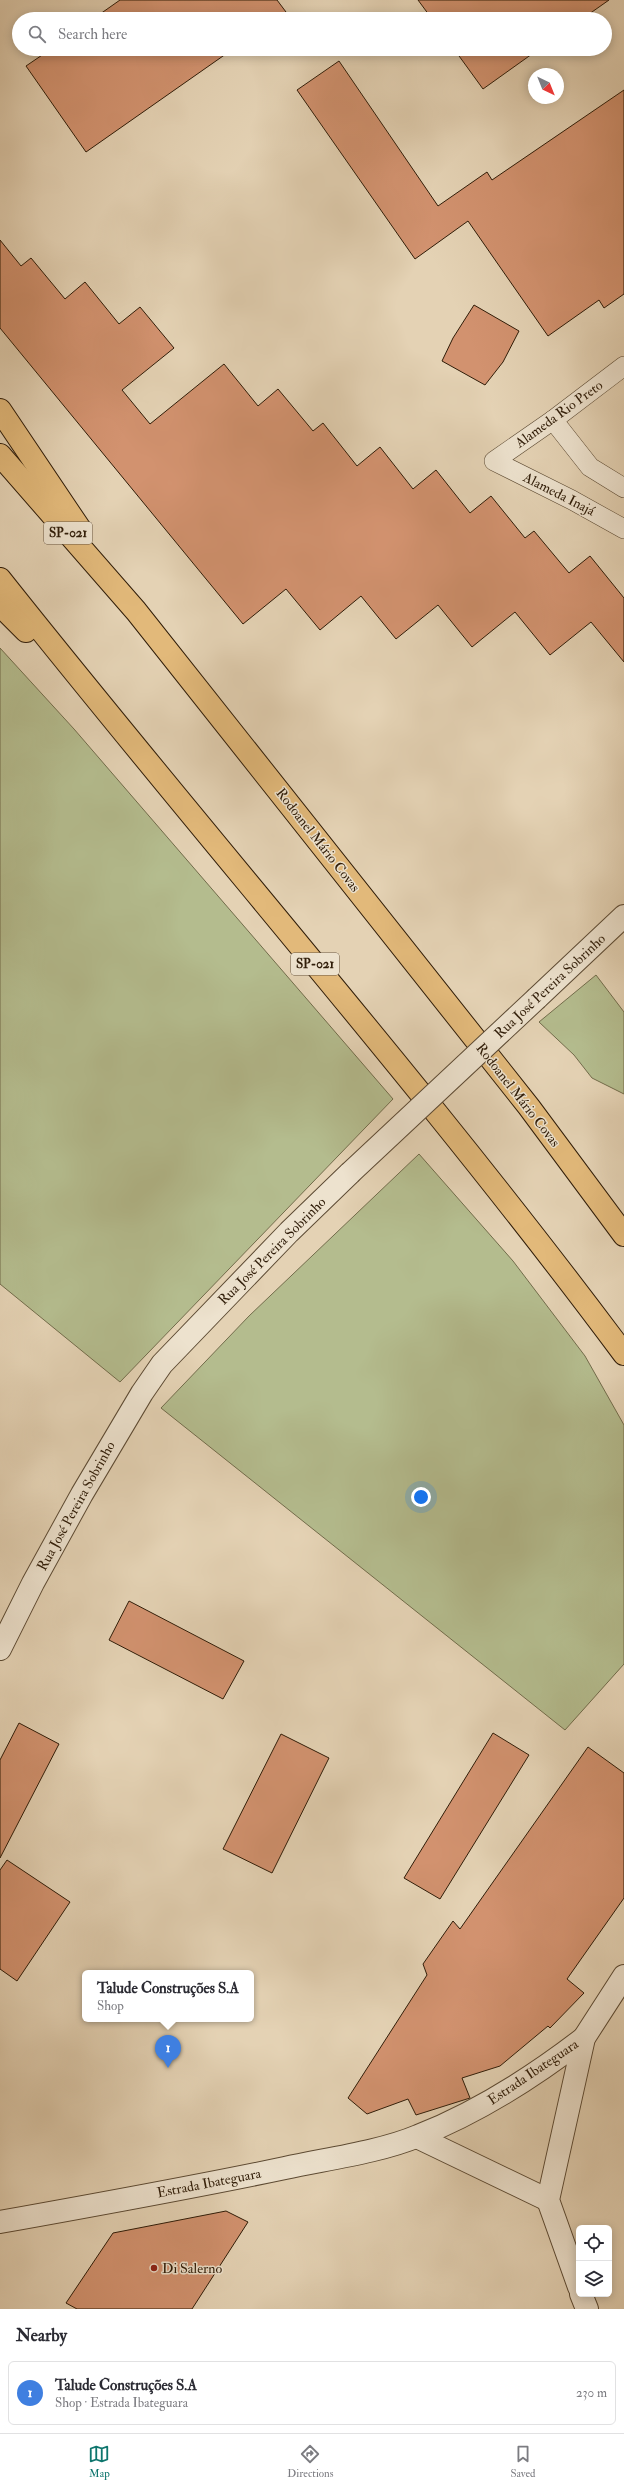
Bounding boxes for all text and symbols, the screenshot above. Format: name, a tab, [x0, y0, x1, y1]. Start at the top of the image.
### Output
search box	[12, 12, 612, 56]
icon: search	[26, 23, 48, 45]
text: Search here	[58, 25, 127, 44]
north arrow	[528, 68, 564, 104]
street label: Alameda Rio Preto	[511, 376, 606, 452]
street label: Alameda Inajá	[519, 468, 598, 519]
road number: SP-021	[44, 522, 92, 544]
street label: Rodoanel Mário Covas	[272, 785, 364, 895]
street label: Rua José Pereira Sobrinho	[491, 930, 609, 1042]
road number: SP-021	[291, 953, 339, 975]
street label: Rodoanel Mário Covas	[472, 1040, 564, 1150]
street label: Rua José Pereira Sobrinho	[215, 1193, 330, 1308]
street label: Rua José Pereira Sobrinho	[33, 1438, 119, 1574]
your location	[411, 1487, 431, 1507]
popup	[82, 1970, 254, 2022]
text: Talude Construções S.A	[97, 1979, 239, 1998]
text: Shop	[97, 1998, 124, 2014]
pin: 1	[155, 2035, 181, 2068]
street label: Estrada Ibateguara	[484, 2035, 582, 2109]
street label: Estrada Ibateguara	[156, 2165, 263, 2201]
map controls	[576, 2225, 612, 2297]
button: locate	[576, 2225, 612, 2261]
place label: Di Salerno	[162, 2260, 222, 2277]
button: layers	[576, 2261, 612, 2297]
marker: Di Salerno	[149, 2263, 159, 2273]
text: Nearby	[16, 2325, 67, 2346]
text: Talude Construções S.A	[55, 2376, 197, 2395]
text: 1	[28, 2385, 32, 2401]
text: 230 m	[576, 2385, 607, 2401]
text: Shop · Estrada Ibateguara	[55, 2395, 188, 2411]
tab: Map	[88, 2443, 110, 2480]
tab: Directions	[287, 2443, 334, 2480]
tab: Saved	[510, 2443, 536, 2480]

